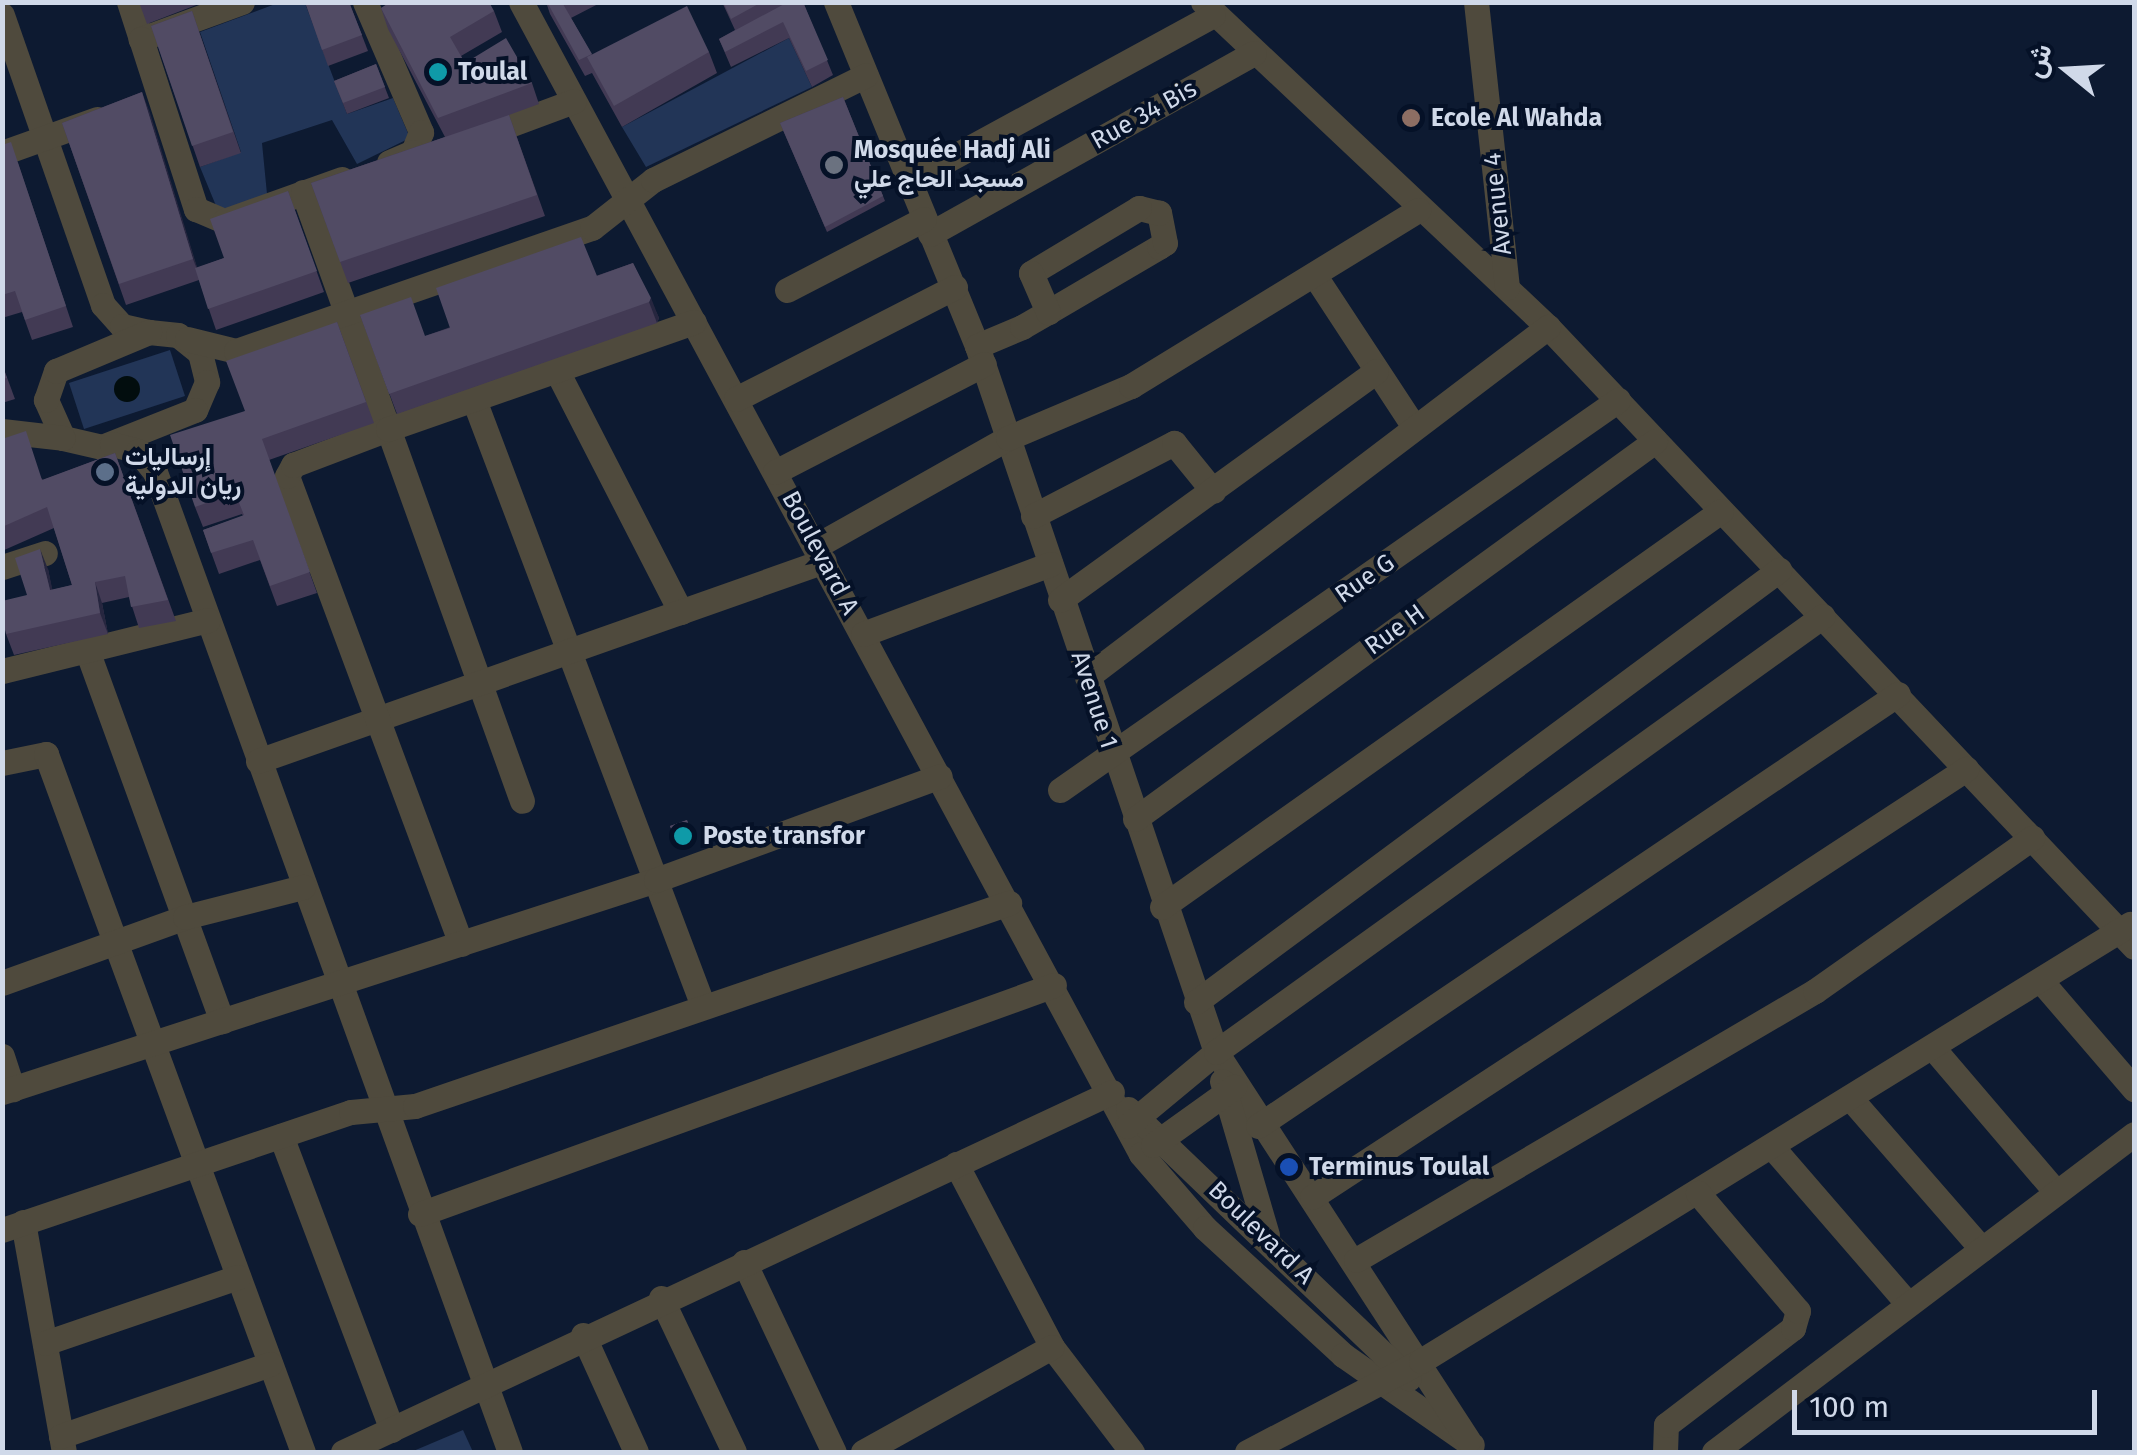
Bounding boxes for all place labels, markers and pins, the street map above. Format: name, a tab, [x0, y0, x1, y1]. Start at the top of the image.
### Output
place label: Toulal	[458, 57, 527, 87]
marker: Toulal	[427, 61, 449, 83]
place label: Ecole Al Wahda	[1431, 103, 1602, 133]
marker: Ecole Al Wahda	[1400, 107, 1422, 129]
place label: Mosquée Hadj Ali مسجد الحاج علي	[854, 136, 1051, 195]
marker: Mosquée Hadj Ali مسجد الحاج علي	[823, 154, 845, 176]
place label: إرساليات ریان الدولية	[125, 443, 241, 502]
marker: إرساليات ریان الدولية	[94, 461, 116, 483]
place label: Poste transfor	[703, 821, 865, 851]
marker: Poste transfor	[672, 825, 694, 847]
place label: Terminus Toulal	[1309, 1152, 1489, 1182]
marker: Terminus Toulal	[1278, 1156, 1300, 1178]

